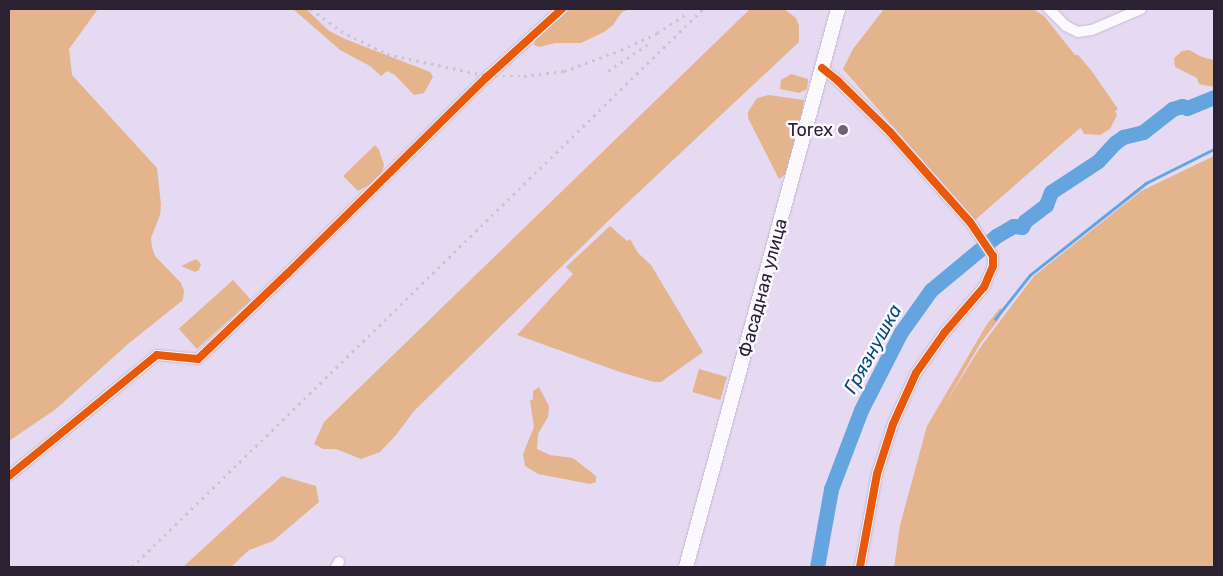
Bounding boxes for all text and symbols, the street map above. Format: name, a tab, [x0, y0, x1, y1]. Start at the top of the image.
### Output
place label: Torex	[788, 119, 833, 141]
marker: Torex	[837, 124, 849, 136]
street label: Фасадная улица	[734, 216, 792, 360]
water label: Грязнушка	[839, 301, 907, 397]

